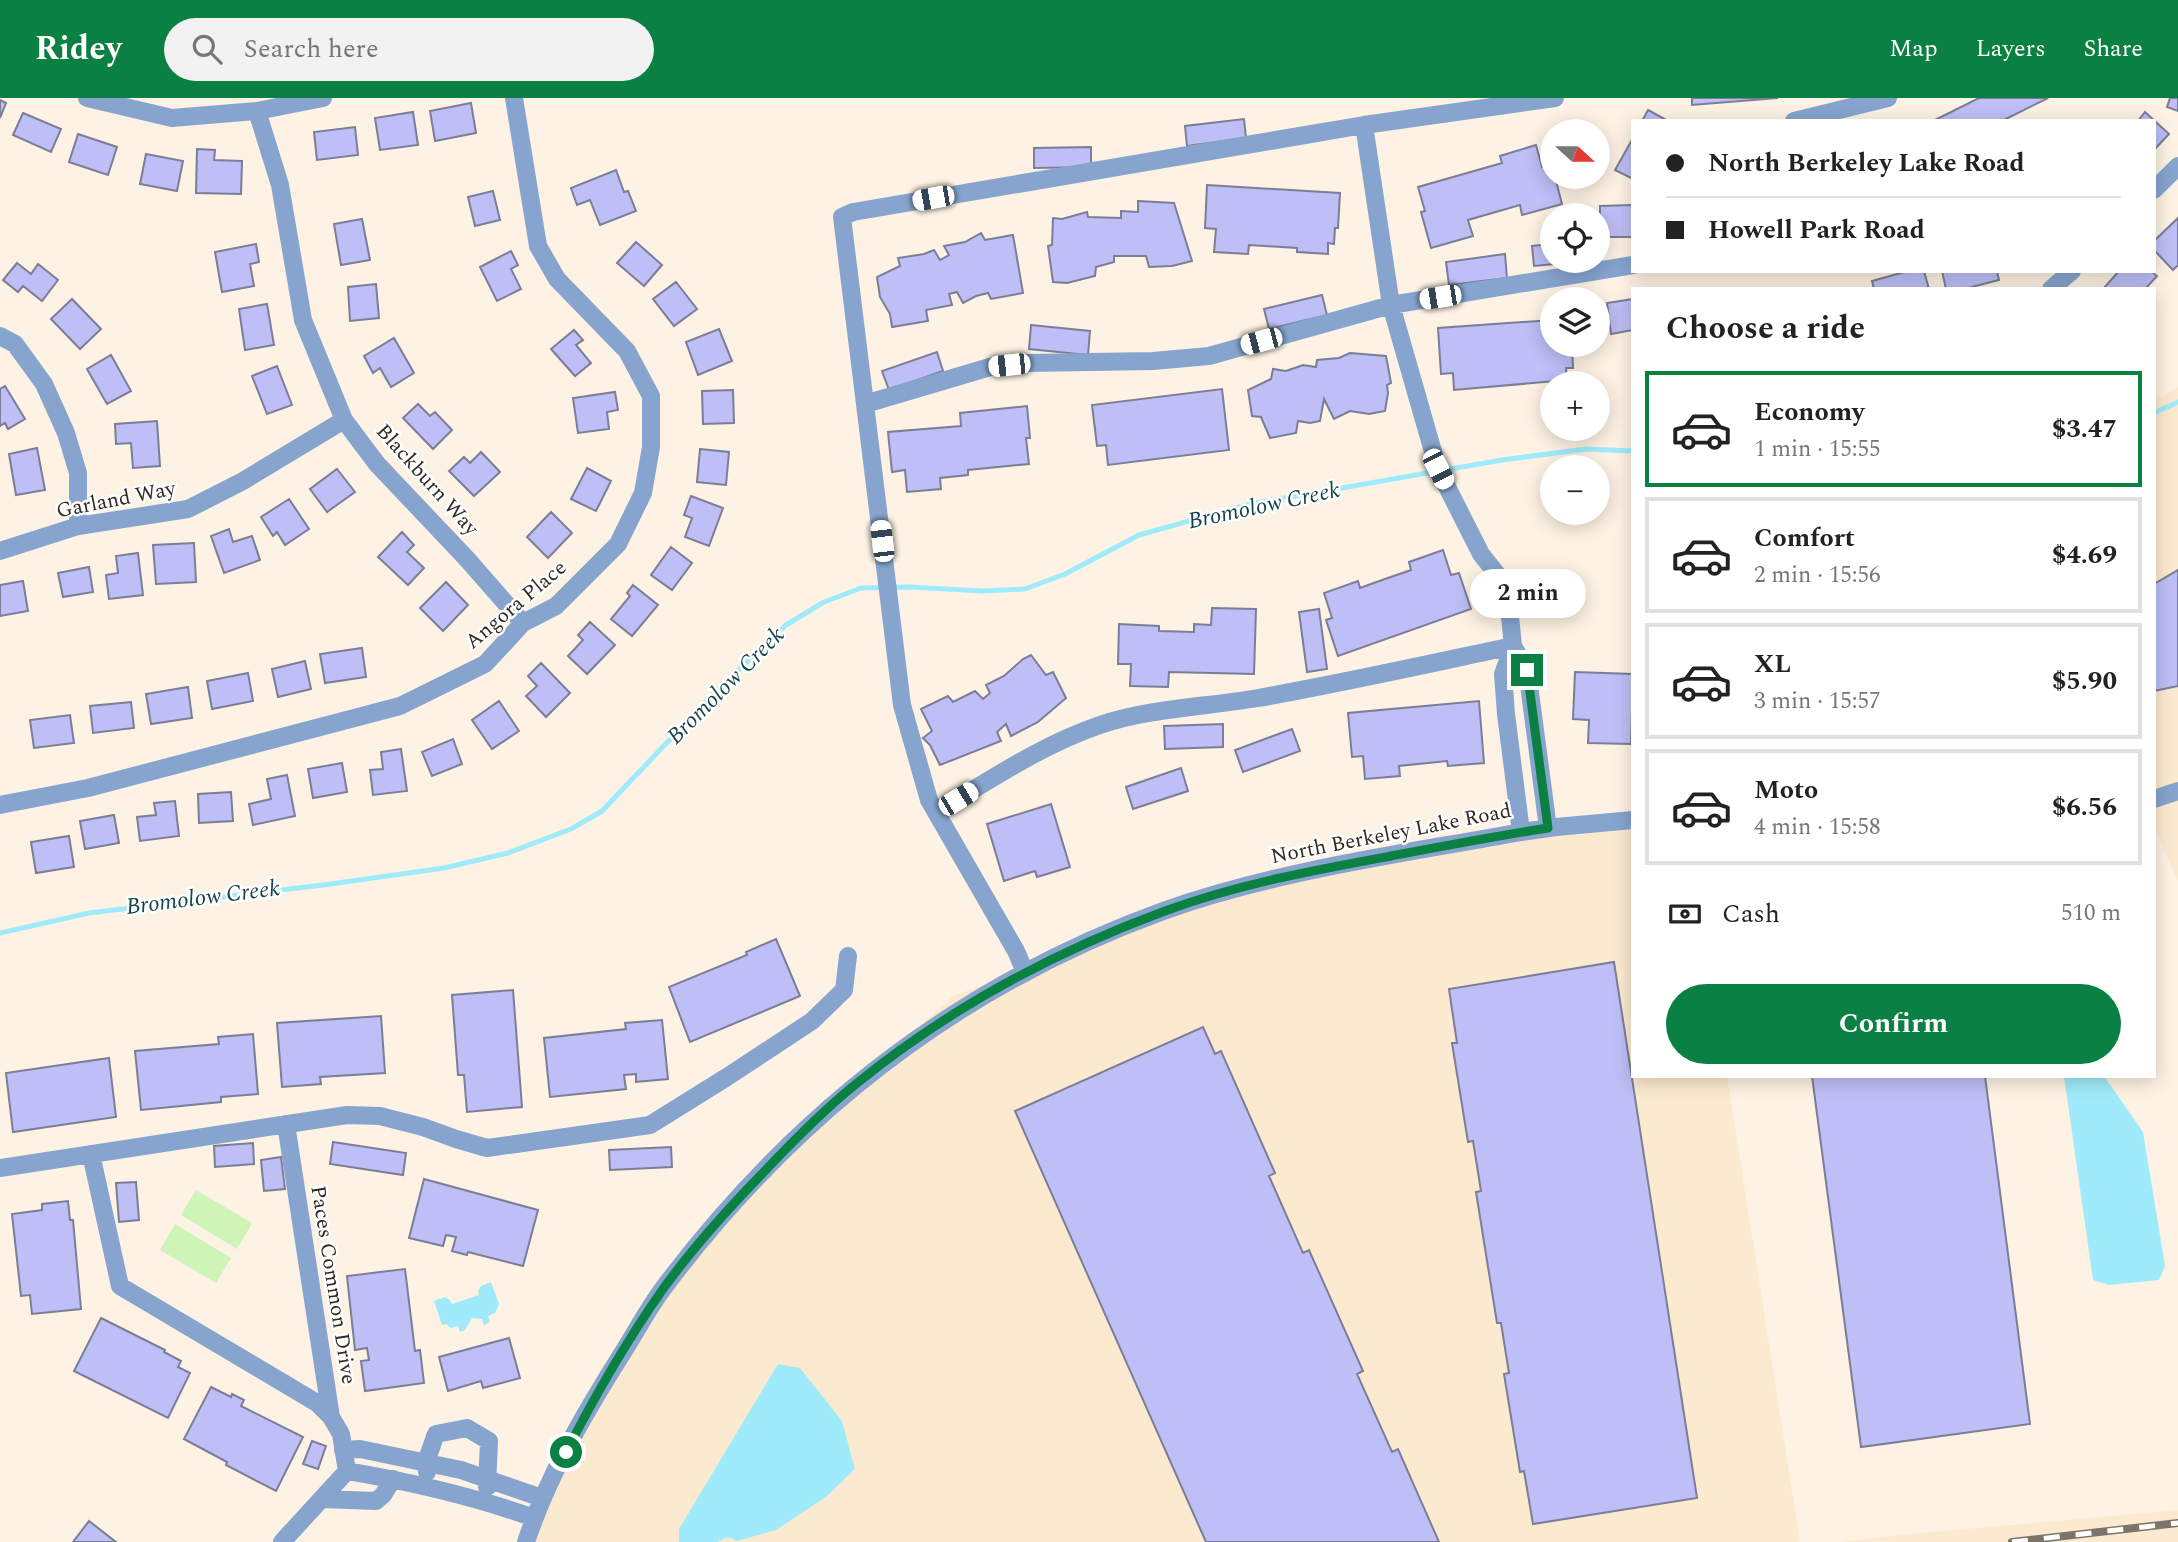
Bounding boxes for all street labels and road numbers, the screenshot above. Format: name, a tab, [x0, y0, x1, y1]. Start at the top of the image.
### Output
street label: Blackburn Way	[368, 417, 487, 544]
street label: Garland Way	[54, 473, 179, 527]
street label: Angora Place	[458, 553, 574, 657]
street label: North Berkeley Lake Road	[1268, 795, 1514, 873]
street label: Paces Common Drive	[301, 1183, 365, 1387]

